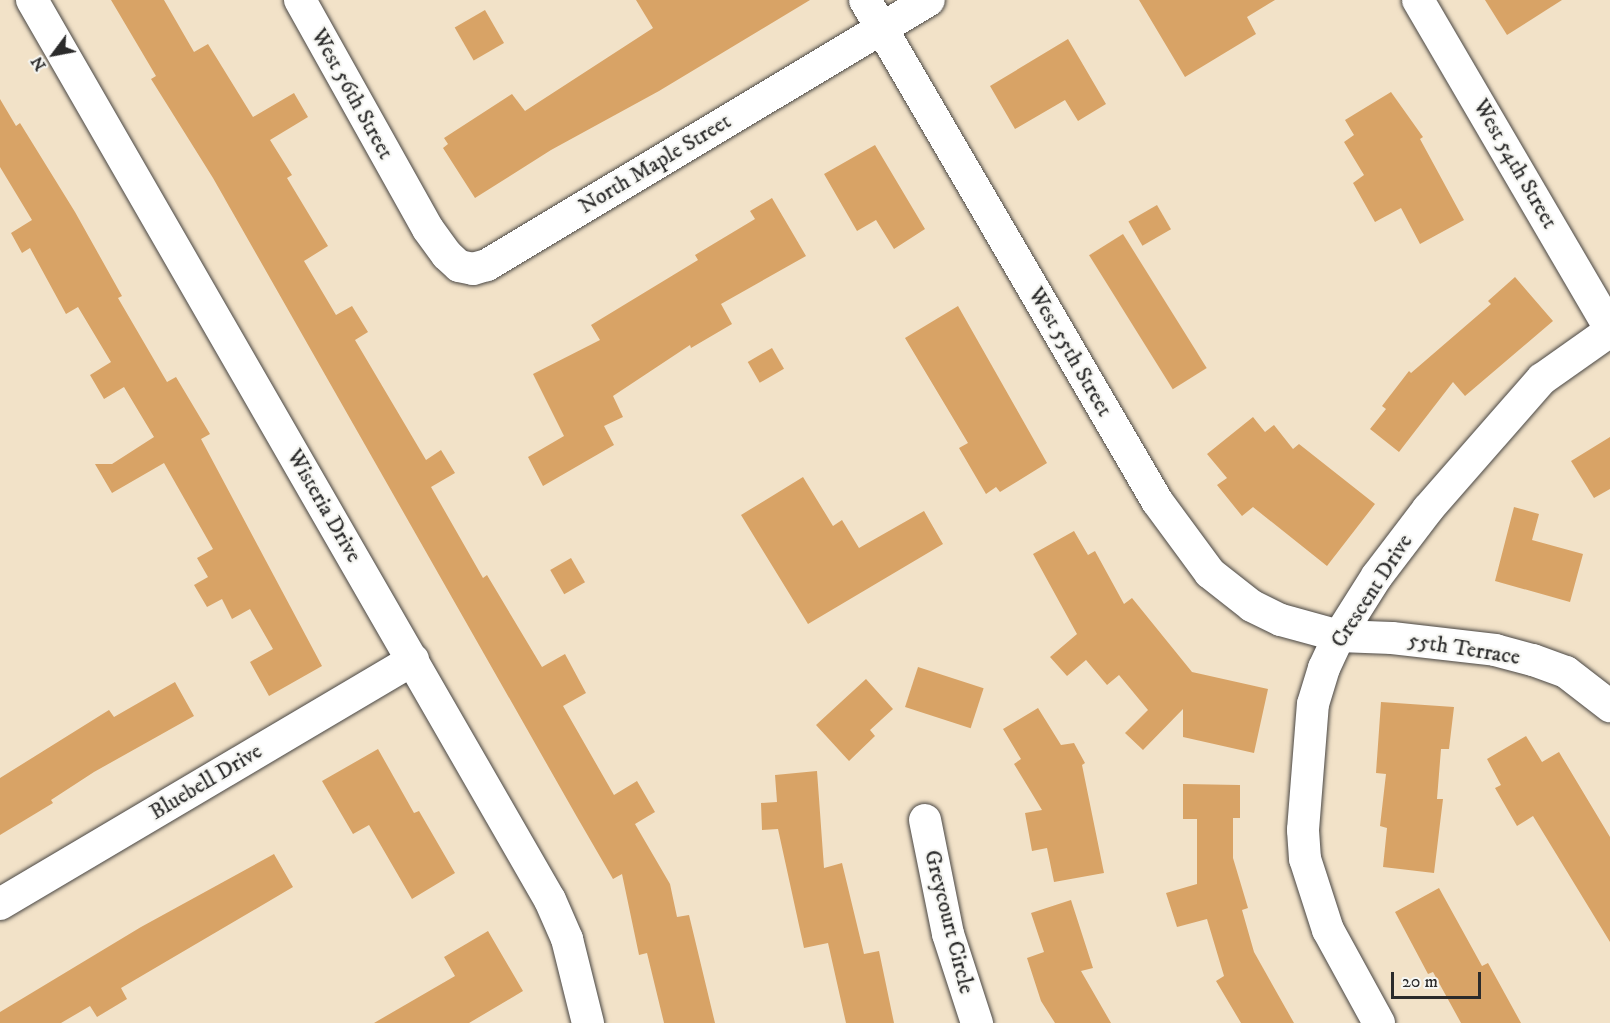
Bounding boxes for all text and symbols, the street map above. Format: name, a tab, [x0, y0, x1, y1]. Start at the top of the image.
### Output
north arrow	[24, 24, 84, 84]
street label: West 56th Street	[305, 24, 399, 164]
text: N	[27, 53, 51, 74]
street label: West 54th Street	[1467, 95, 1563, 233]
street label: North Maple Street	[574, 108, 736, 220]
street label: West 55th Street	[1022, 283, 1118, 421]
street label: Wisteria Drive	[281, 445, 367, 567]
street label: Crescent Drive	[1326, 529, 1418, 653]
street label: 55th Terrace	[1406, 627, 1522, 671]
street label: Bluebell Drive	[145, 738, 267, 826]
street label: Greycourt Circle	[918, 847, 980, 997]
scale bar	[1394, 960, 1484, 998]
text: 20 m	[1402, 971, 1438, 993]

